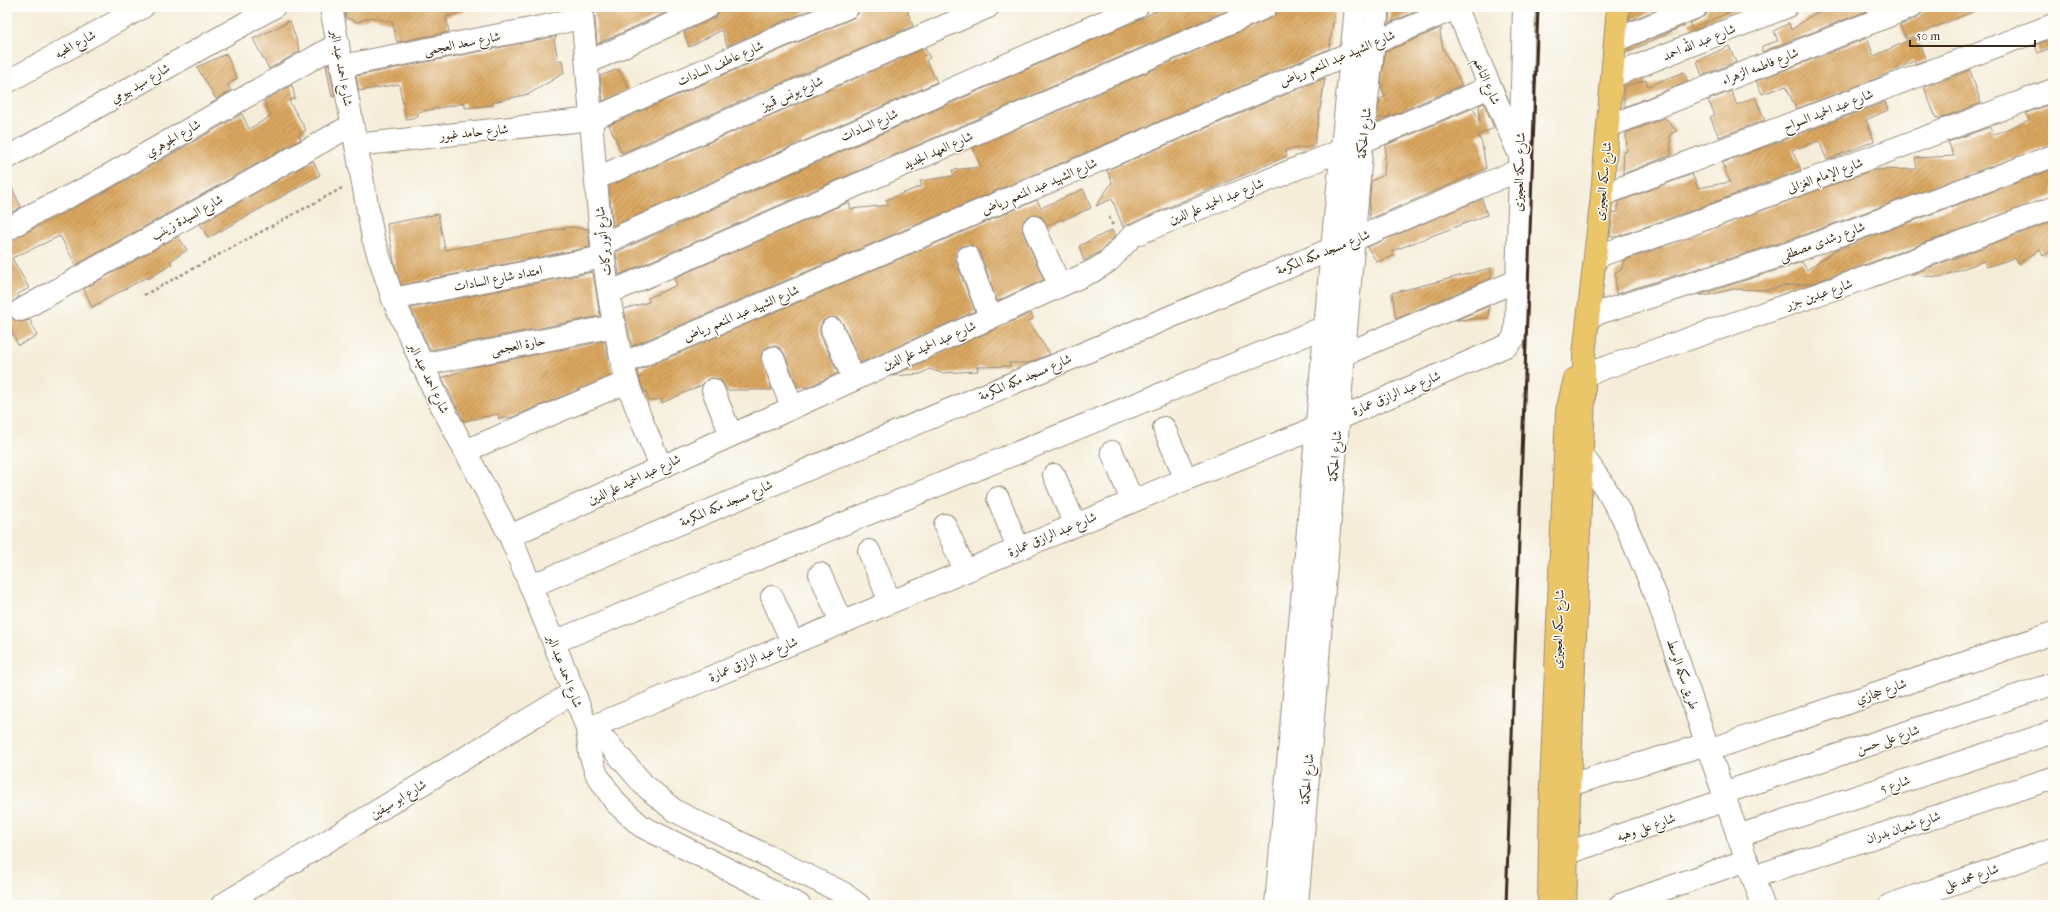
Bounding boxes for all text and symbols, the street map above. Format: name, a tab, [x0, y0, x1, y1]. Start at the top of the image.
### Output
street label: شارع عبد الله احمد	[1659, 18, 1739, 67]
scale bar	[1910, 22, 2035, 48]
street label: شارع المحبه	[52, 27, 100, 65]
street label: شارع احمد عبد البر	[324, 27, 356, 108]
street label: شارع الشهيد عبد المنعم رياض	[1277, 27, 1399, 94]
street label: شارع سعد العجمى	[422, 28, 502, 62]
text: 50 m	[1916, 29, 1940, 43]
street label: شارع عاطف السادات	[675, 37, 767, 92]
street label: شارع فاطمه الزهراء	[1720, 45, 1802, 91]
street label: شارع الناعم	[1466, 55, 1504, 109]
street label: شارع سيد بيومي	[108, 60, 174, 109]
street label: شارع يونس قمبيز	[757, 73, 827, 118]
street label: شارع عبد الحميد السواح	[1781, 86, 1877, 138]
street label: شارع السادات	[838, 106, 902, 148]
street label: شارع الحكمة	[1354, 107, 1378, 160]
street label: شارع الجوهري	[143, 116, 205, 163]
street label: شارع حامد غبور	[437, 121, 510, 147]
street label: شارع العهد الجديد	[901, 128, 977, 176]
street label: شارع سكة العجيزى	[1510, 132, 1532, 212]
street label: شارع سكه العجيزى	[1591, 141, 1619, 222]
street label: شارع الإمام الغزالى	[1785, 154, 1866, 199]
street label: شارع الشهيد عبد المنعم رياض	[979, 155, 1101, 222]
street label: شارع عبد الحميد علم الدين	[1166, 175, 1268, 232]
street label: شارع السيدة زينب	[149, 191, 227, 246]
street label: شارع أنور بركات	[591, 205, 618, 277]
street label: شارع رشدى مصطفى	[1777, 219, 1868, 267]
street label: شارع مسجد مكه المكرمة	[1274, 226, 1374, 281]
street label: امتداد شارع السادات	[452, 262, 545, 298]
street label: شارع عبدين جزر	[1782, 276, 1856, 317]
street label: شارع الشهيد عبد المنعم رياض	[681, 282, 803, 349]
street label: شارع عبد الحميد علم الدين	[880, 318, 981, 378]
street label: حارة العجمى	[490, 332, 547, 360]
street label: شارع احمد عبد البر	[401, 338, 453, 418]
street label: شارع مسجد مكه المكرمة	[976, 351, 1075, 407]
street label: شارع عبد الرازق عمارة	[1349, 368, 1444, 422]
street label: شارع الحكمة	[1325, 430, 1349, 483]
street label: شارع عبد الحميد علم الدين	[585, 451, 686, 513]
street label: شارع مسجد مكه المكرمة	[677, 477, 776, 533]
street label: شارع عبد الرازق عمارة	[1005, 509, 1100, 563]
street label: شارع سكه العجيزى	[1549, 589, 1571, 669]
street label: شارع احمد عبد البر	[540, 630, 586, 711]
street label: شارع عبد الرازق عمارة	[706, 634, 801, 688]
street label: طريق سكه الوسط	[1663, 637, 1702, 712]
street label: شارع حجازي	[1854, 675, 1910, 710]
street label: شارع على حسن	[1854, 722, 1923, 760]
street label: شارع الحكمة	[1297, 753, 1321, 806]
street label: شارع 5	[1878, 772, 1913, 800]
street label: شارع ابو سيفين	[367, 776, 431, 825]
street label: شارع شعبان بدران	[1864, 808, 1944, 850]
street label: شارع على وهبه	[1615, 810, 1679, 848]
street label: شارع محمد على	[1941, 861, 2002, 897]

